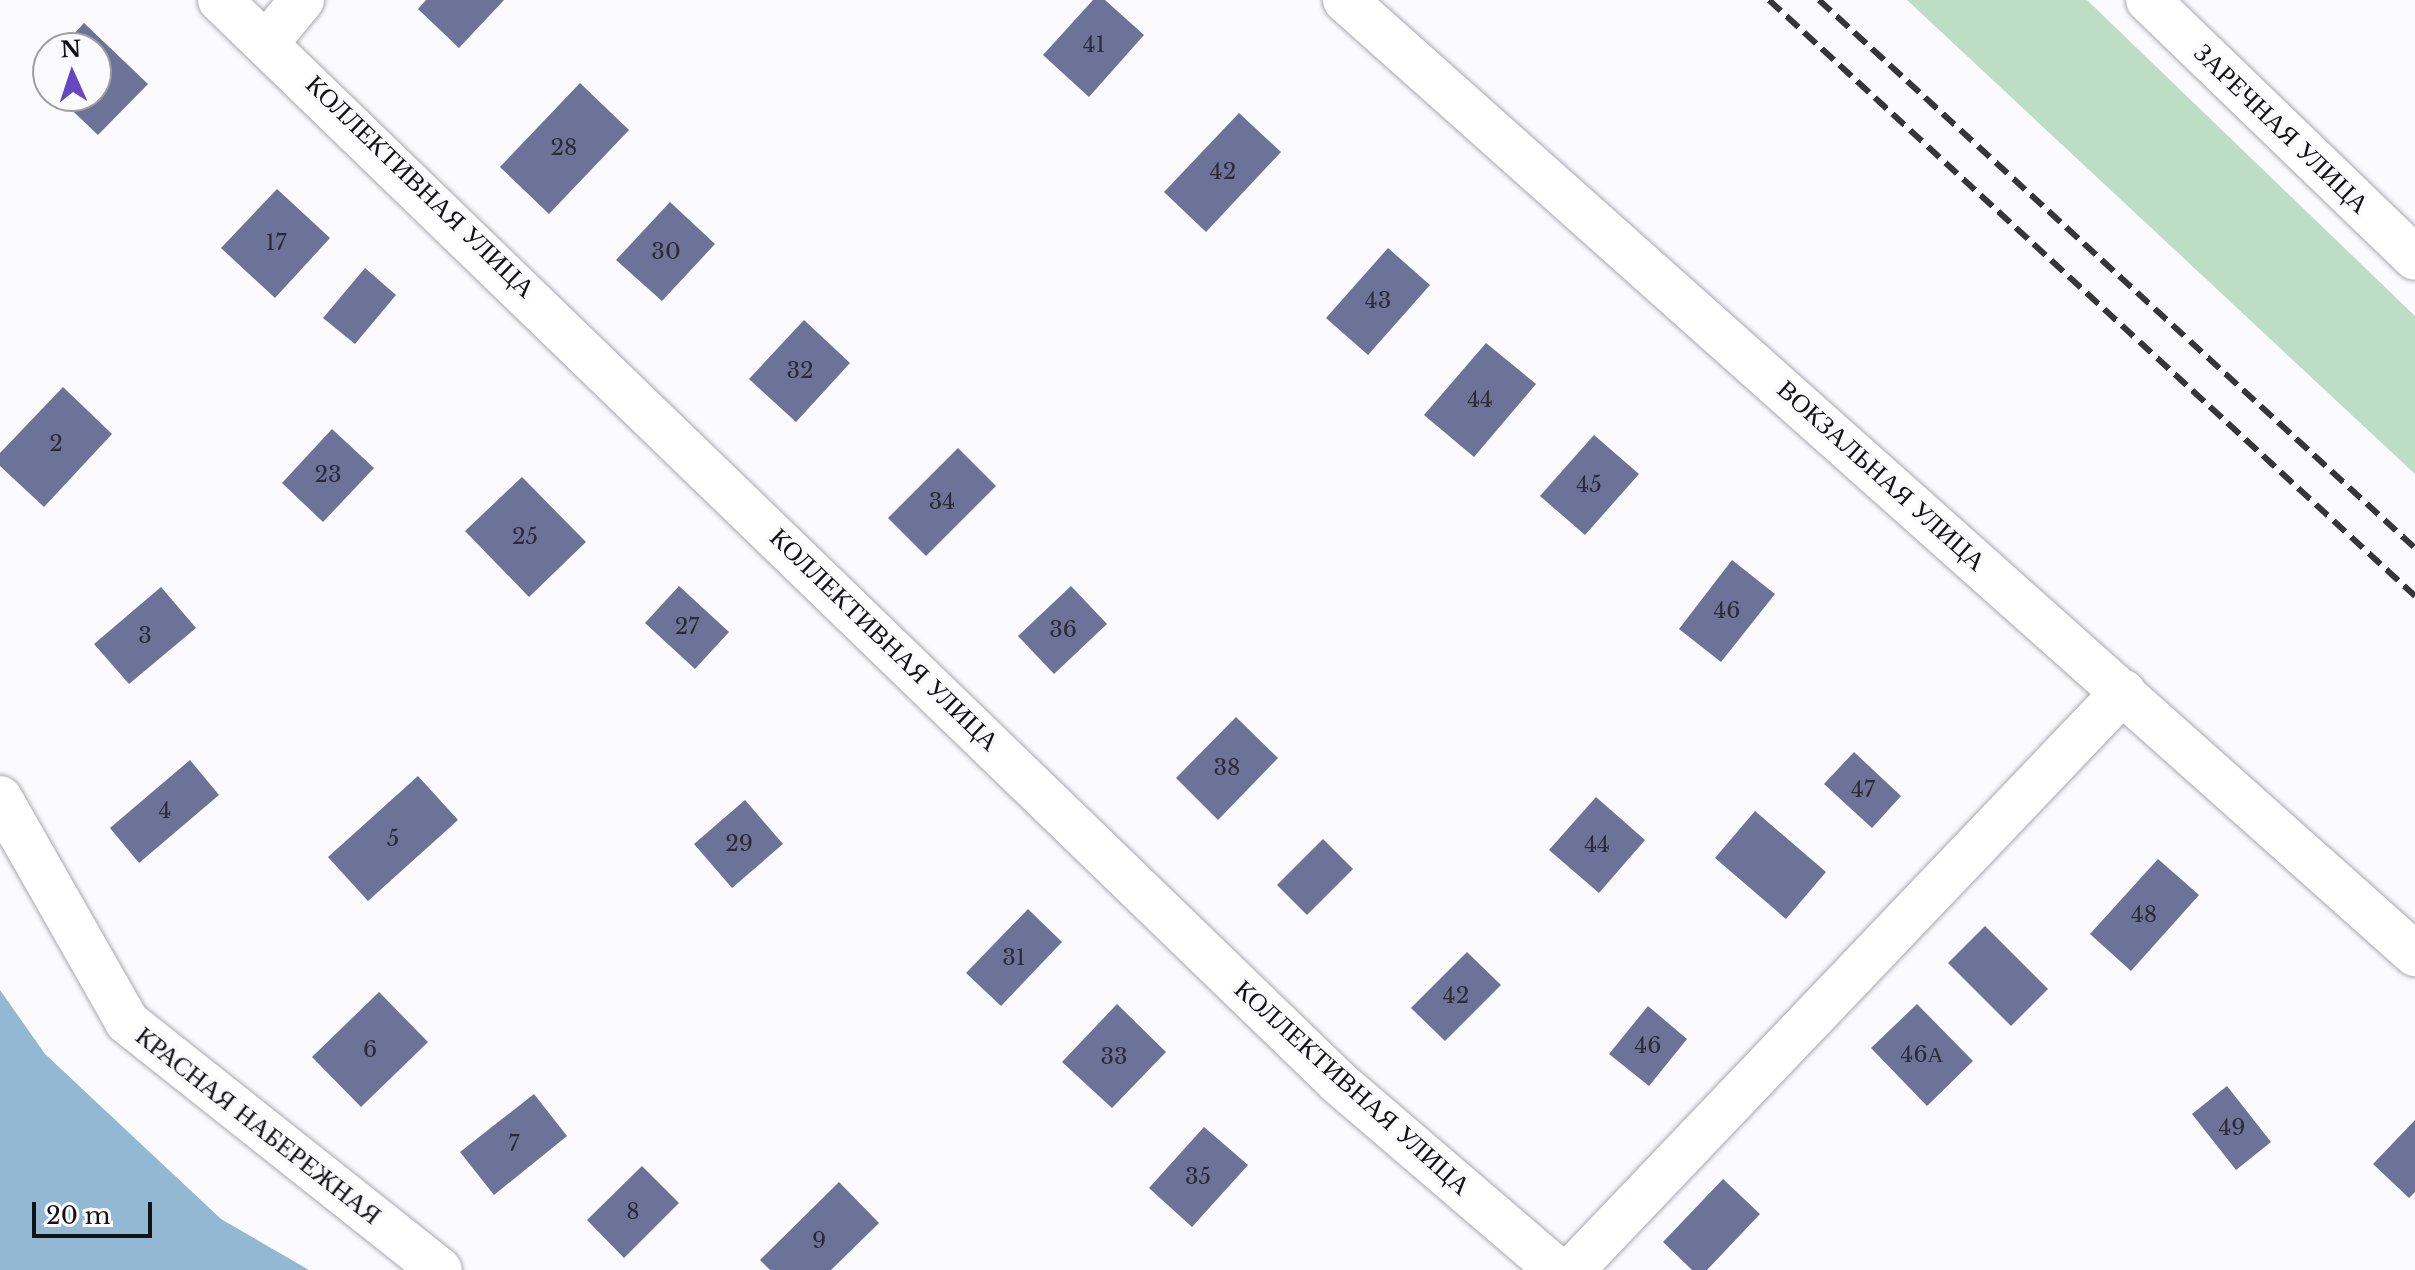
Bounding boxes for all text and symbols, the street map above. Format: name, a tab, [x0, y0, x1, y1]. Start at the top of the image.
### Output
north arrow	[32, 32, 112, 112]
house number: 41	[1083, 32, 1105, 58]
text: N	[60, 36, 82, 64]
street label: ЗАРЕЧНАЯ УЛИЦА	[2187, 38, 2375, 220]
street label: КОЛЛЕКТИВНАЯ УЛИЦА	[299, 69, 541, 305]
house number: 28	[551, 135, 577, 161]
house number: 42	[1210, 159, 1236, 185]
house number: 17	[266, 230, 286, 256]
house number: 30	[651, 239, 681, 265]
house number: 43	[1365, 288, 1391, 314]
house number: 32	[786, 358, 814, 384]
street label: ВОКЗАЛЬНАЯ УЛИЦА	[1770, 374, 1992, 578]
house number: 44	[1467, 387, 1493, 413]
house number: 2	[49, 431, 63, 457]
house number: 23	[314, 462, 342, 488]
house number: 45	[1576, 472, 1602, 498]
house number: 34	[929, 489, 955, 515]
street label: КОЛЛЕКТИВНАЯ УЛИЦА	[763, 522, 1005, 758]
house number: 25	[512, 524, 538, 550]
house number: 46	[1713, 598, 1741, 624]
house number: 27	[675, 614, 699, 640]
house number: 36	[1049, 617, 1077, 643]
house number: 3	[138, 623, 152, 649]
house number: 38	[1214, 755, 1240, 781]
house number: 47	[1851, 777, 1875, 803]
house number: 4	[159, 798, 171, 824]
house number: 5	[387, 826, 399, 852]
house number: 29	[725, 831, 753, 857]
house number: 44	[1584, 832, 1610, 858]
house number: 48	[2131, 902, 2157, 928]
house number: 31	[1002, 945, 1026, 971]
street label: КОЛЛЕКТИВНАЯ УЛИЦА	[1228, 974, 1476, 1202]
house number: 42	[1443, 983, 1469, 1009]
street label: КРАСНАЯ НАБЕРЕЖНАЯ	[129, 1021, 387, 1231]
house number: 46	[1634, 1033, 1662, 1059]
house number: 6	[363, 1037, 377, 1063]
house number: 46А	[1901, 1042, 1943, 1068]
house number: 33	[1100, 1044, 1128, 1070]
house number: 49	[2218, 1115, 2246, 1141]
house number: 7	[508, 1131, 520, 1157]
house number: 35	[1185, 1164, 1211, 1190]
scale bar	[36, 1186, 156, 1236]
house number: 8	[626, 1199, 640, 1225]
text: 20 m	[46, 1201, 111, 1230]
house number: 9	[812, 1228, 826, 1254]

